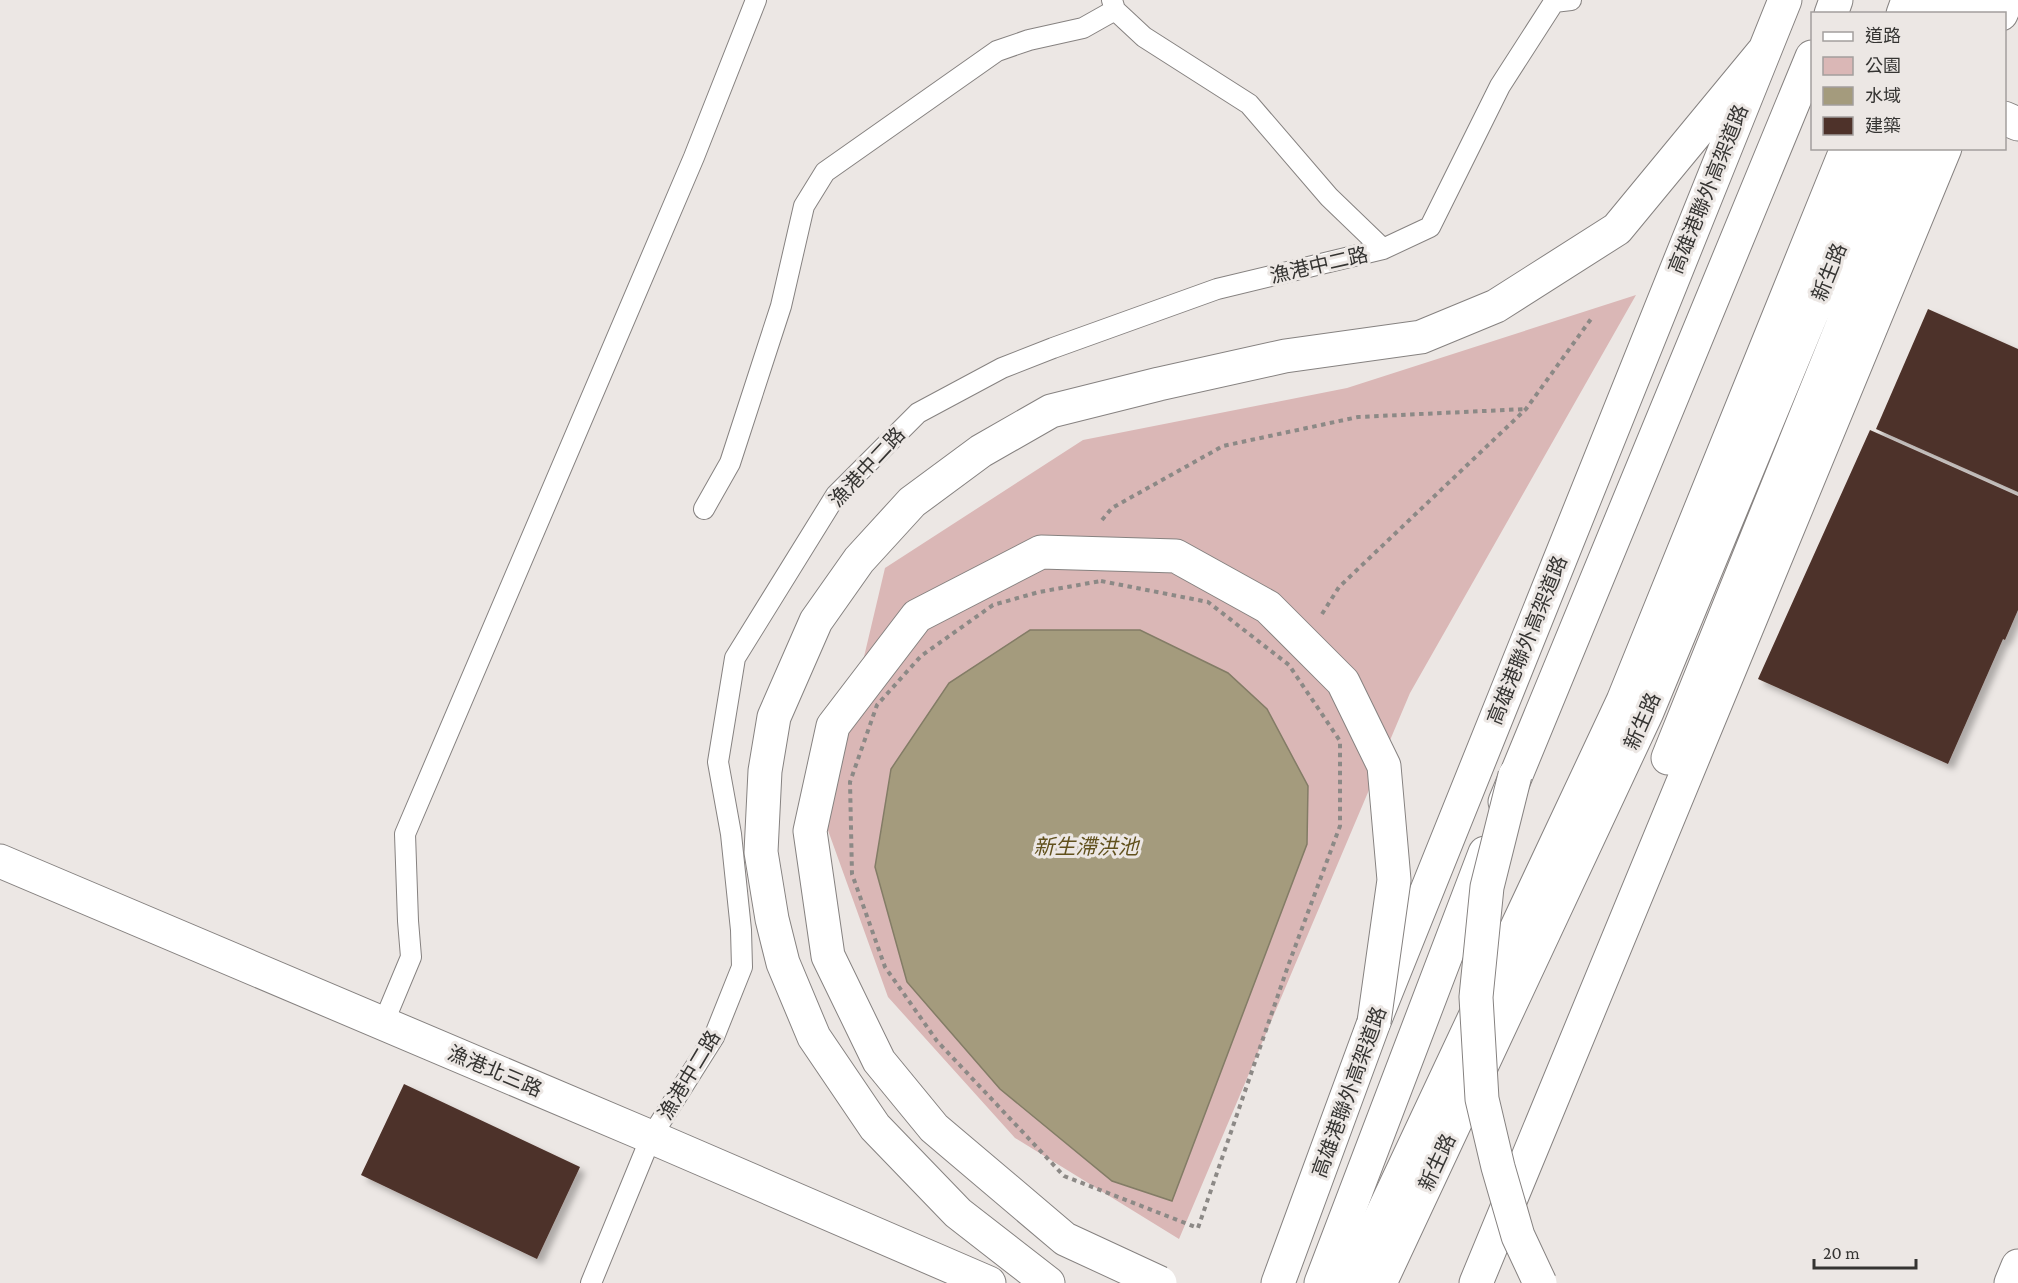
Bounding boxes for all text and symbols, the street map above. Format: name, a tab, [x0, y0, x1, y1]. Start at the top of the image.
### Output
legend	[1811, 12, 2006, 150]
text: 道路	[1865, 26, 1901, 46]
text: 公園	[1865, 56, 1901, 76]
text: 水域	[1865, 86, 1901, 106]
street label: 高雄港聯外高架道路	[1664, 101, 1752, 277]
text: 建築	[1865, 116, 1901, 136]
street label: 新生路	[1808, 240, 1850, 304]
street label: 漁港中二路	[1268, 243, 1370, 287]
street label: 漁港中二路	[825, 423, 909, 511]
street label: 高雄港聯外高架道路	[1483, 552, 1571, 728]
street label: 新生路	[1620, 689, 1664, 753]
water label: 新生滯洪池	[1034, 835, 1140, 859]
street label: 高雄港聯外高架道路	[1308, 1004, 1390, 1180]
street label: 漁港中二路	[654, 1026, 724, 1124]
street label: 漁港北三路	[445, 1041, 545, 1101]
street label: 新生路	[1414, 1130, 1460, 1194]
scale bar	[1814, 1232, 1916, 1270]
text: 20 m	[1823, 1243, 1860, 1263]

